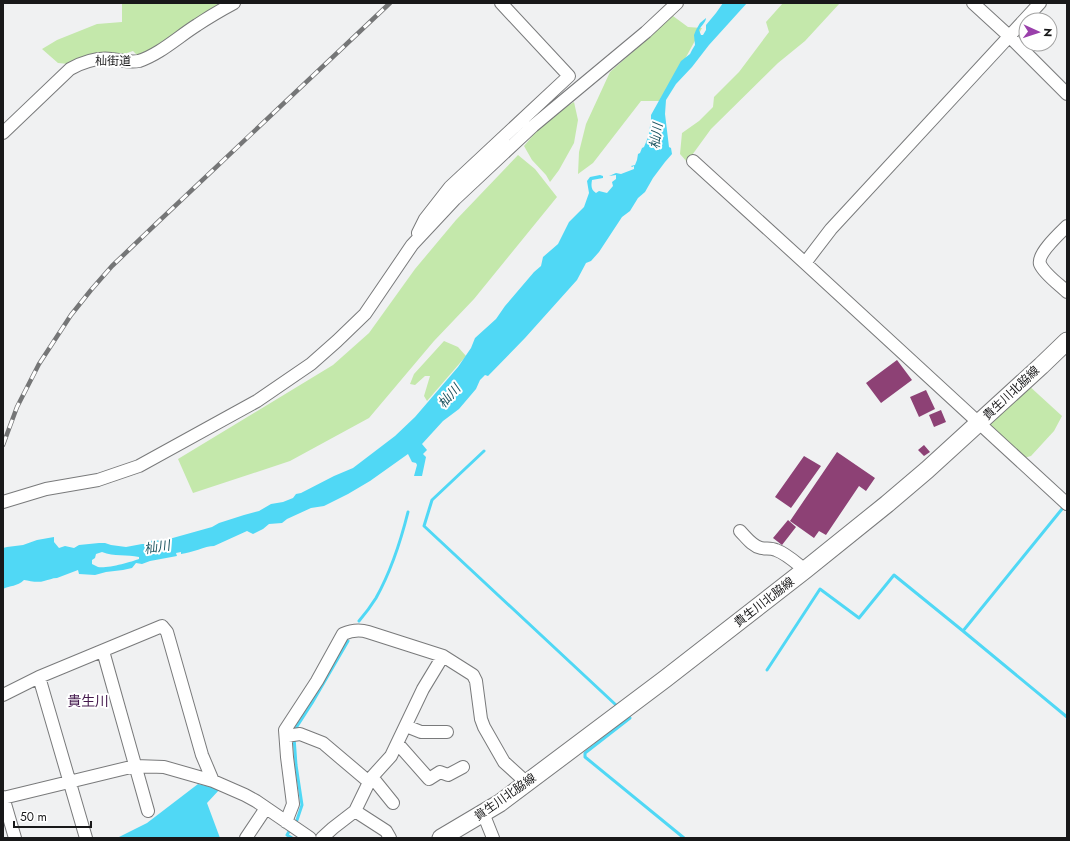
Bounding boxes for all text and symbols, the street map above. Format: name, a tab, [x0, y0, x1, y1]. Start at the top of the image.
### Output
north arrow	[1018, 12, 1058, 52]
text: N	[1040, 28, 1056, 37]
street label: 杣街道	[95, 52, 131, 70]
water label: 杣川	[645, 120, 667, 150]
street label: 貴生川北脇線	[979, 362, 1043, 424]
water label: 杣川	[433, 378, 466, 412]
water label: 杣川	[143, 535, 173, 558]
street label: 貴生川北脇線	[730, 573, 798, 631]
district label: 貴生川	[67, 691, 109, 711]
street label: 貴生川北脇線	[470, 769, 540, 825]
scale bar	[14, 803, 91, 829]
text: 50 m	[20, 808, 47, 826]

